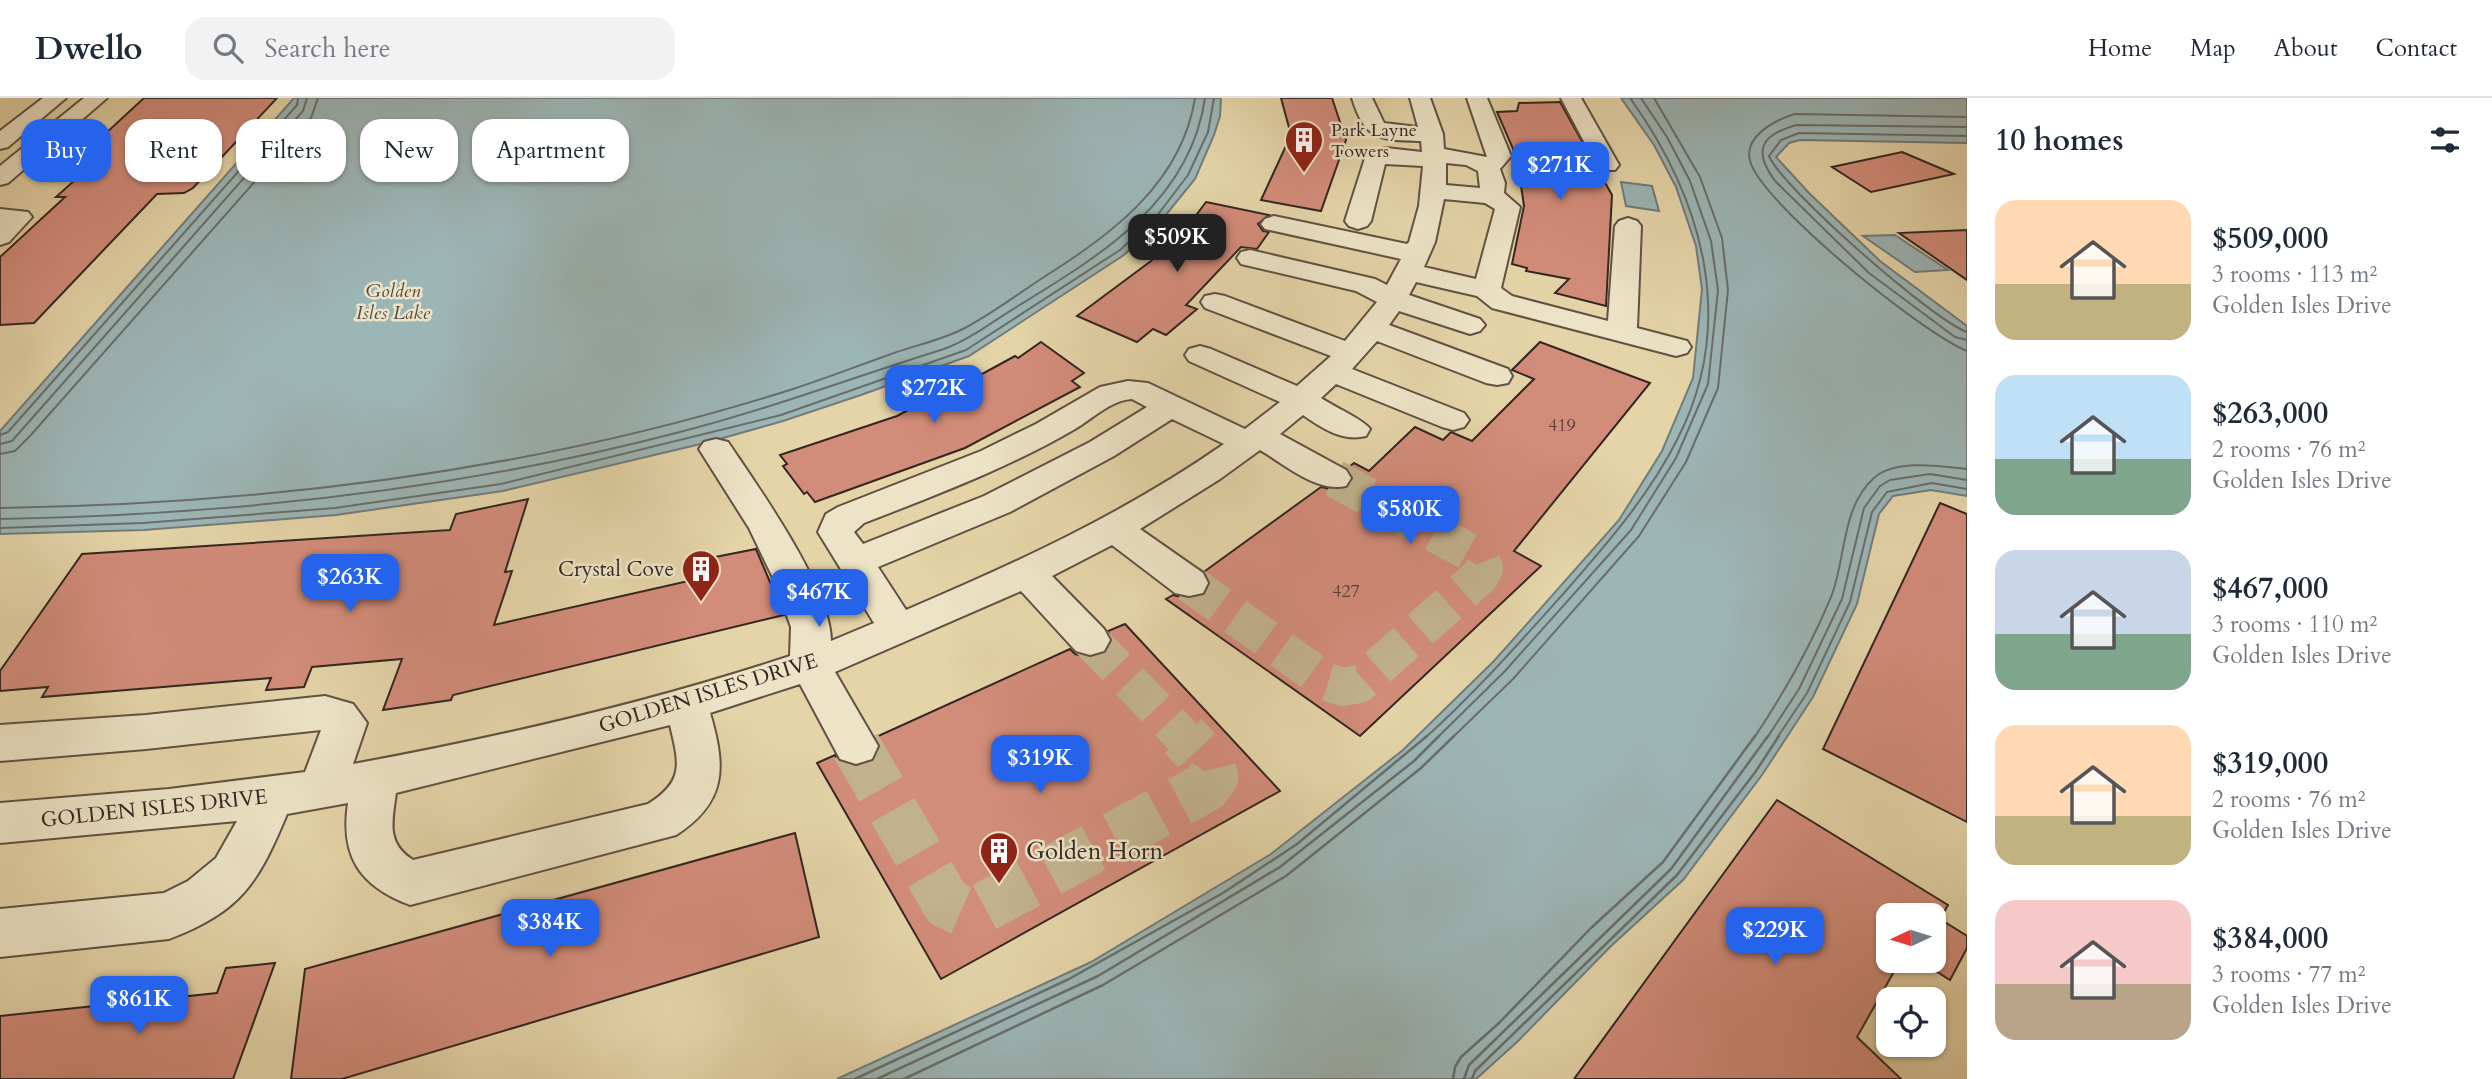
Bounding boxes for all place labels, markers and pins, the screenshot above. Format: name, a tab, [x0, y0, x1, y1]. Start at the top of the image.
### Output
place label: Park Layne Towers	[1331, 118, 1417, 164]
building icon: Park Layne Towers	[1283, 119, 1325, 174]
pin: $271K	[1511, 142, 1609, 202]
pin: $509K	[1128, 214, 1226, 274]
pin: $272K	[885, 366, 983, 425]
pin: $580K	[1361, 486, 1459, 546]
building icon: Crystal Cove	[680, 548, 722, 603]
pin: $263K	[301, 554, 399, 614]
place label: Crystal Cove	[558, 555, 674, 584]
pin: $467K	[770, 570, 868, 629]
pin: $319K	[991, 736, 1089, 795]
building icon: Golden Horn	[978, 830, 1020, 885]
place label: Golden Horn	[1026, 835, 1164, 868]
pin: $384K	[501, 900, 599, 959]
pin: $229K	[1726, 908, 1824, 967]
pin: $861K	[90, 976, 188, 1036]

